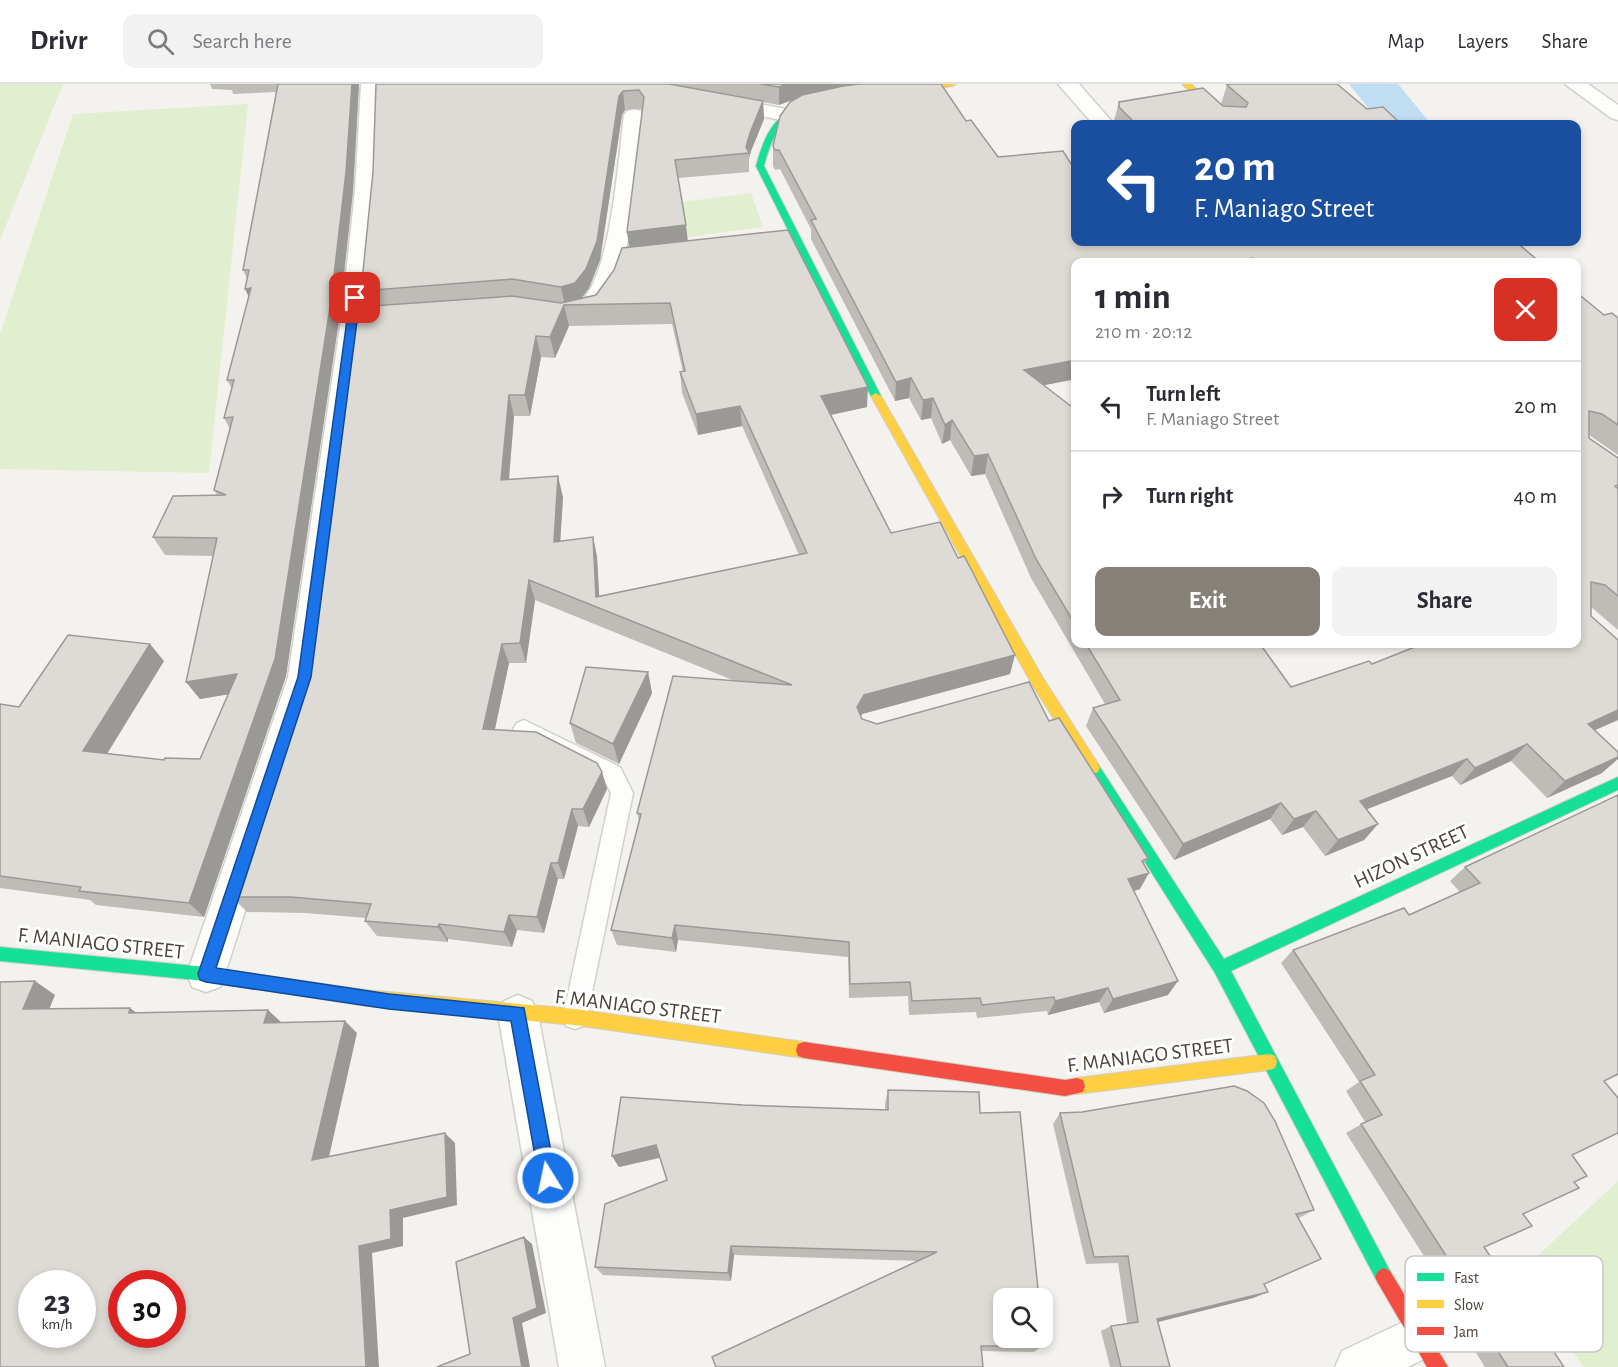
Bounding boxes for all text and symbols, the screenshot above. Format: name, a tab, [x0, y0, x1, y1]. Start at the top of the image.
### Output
search box	[123, 14, 543, 68]
icon: search	[144, 25, 177, 58]
text: Drivr	[30, 27, 87, 55]
text: Search here	[192, 30, 292, 52]
text: Map	[1388, 31, 1424, 52]
text: Layers	[1457, 31, 1508, 52]
text: Share	[1541, 31, 1588, 52]
icon: left	[1095, 144, 1173, 222]
text: 20 m	[1194, 146, 1276, 188]
text: F. Maniago Street	[1194, 195, 1374, 222]
pin	[329, 272, 380, 323]
button: close	[1494, 278, 1557, 341]
text: 1 min	[1095, 279, 1171, 315]
icon: arrive	[338, 281, 371, 314]
text: 210 m · 20:12	[1095, 322, 1192, 342]
text: Turn left	[1146, 383, 1220, 405]
icon: left	[1095, 390, 1128, 423]
text: 20 m	[1514, 395, 1557, 417]
text: F. Maniago Street	[1146, 409, 1279, 429]
icon: right	[1095, 480, 1128, 513]
text: Turn right	[1146, 485, 1233, 507]
text: 40 m	[1514, 485, 1557, 507]
button: Exit	[1095, 567, 1320, 636]
button: Share	[1332, 567, 1557, 636]
street label: HIZON STREET	[1350, 821, 1472, 892]
street label: F. MANIAGO STREET	[17, 924, 185, 963]
street label: F. MANIAGO STREET	[554, 986, 722, 1027]
street label: F. MANIAGO STREET	[1066, 1035, 1234, 1076]
position arrow	[516, 1146, 580, 1210]
legend	[1405, 1256, 1603, 1352]
speed limit sign: 30	[108, 1270, 186, 1348]
text: Fast	[1454, 1270, 1479, 1286]
text: 23	[43, 1287, 71, 1317]
map controls	[993, 1288, 1053, 1348]
button: search	[993, 1288, 1053, 1348]
text: Slow	[1454, 1297, 1484, 1313]
text: km/h	[42, 1317, 72, 1332]
text: Jam	[1454, 1324, 1479, 1340]

